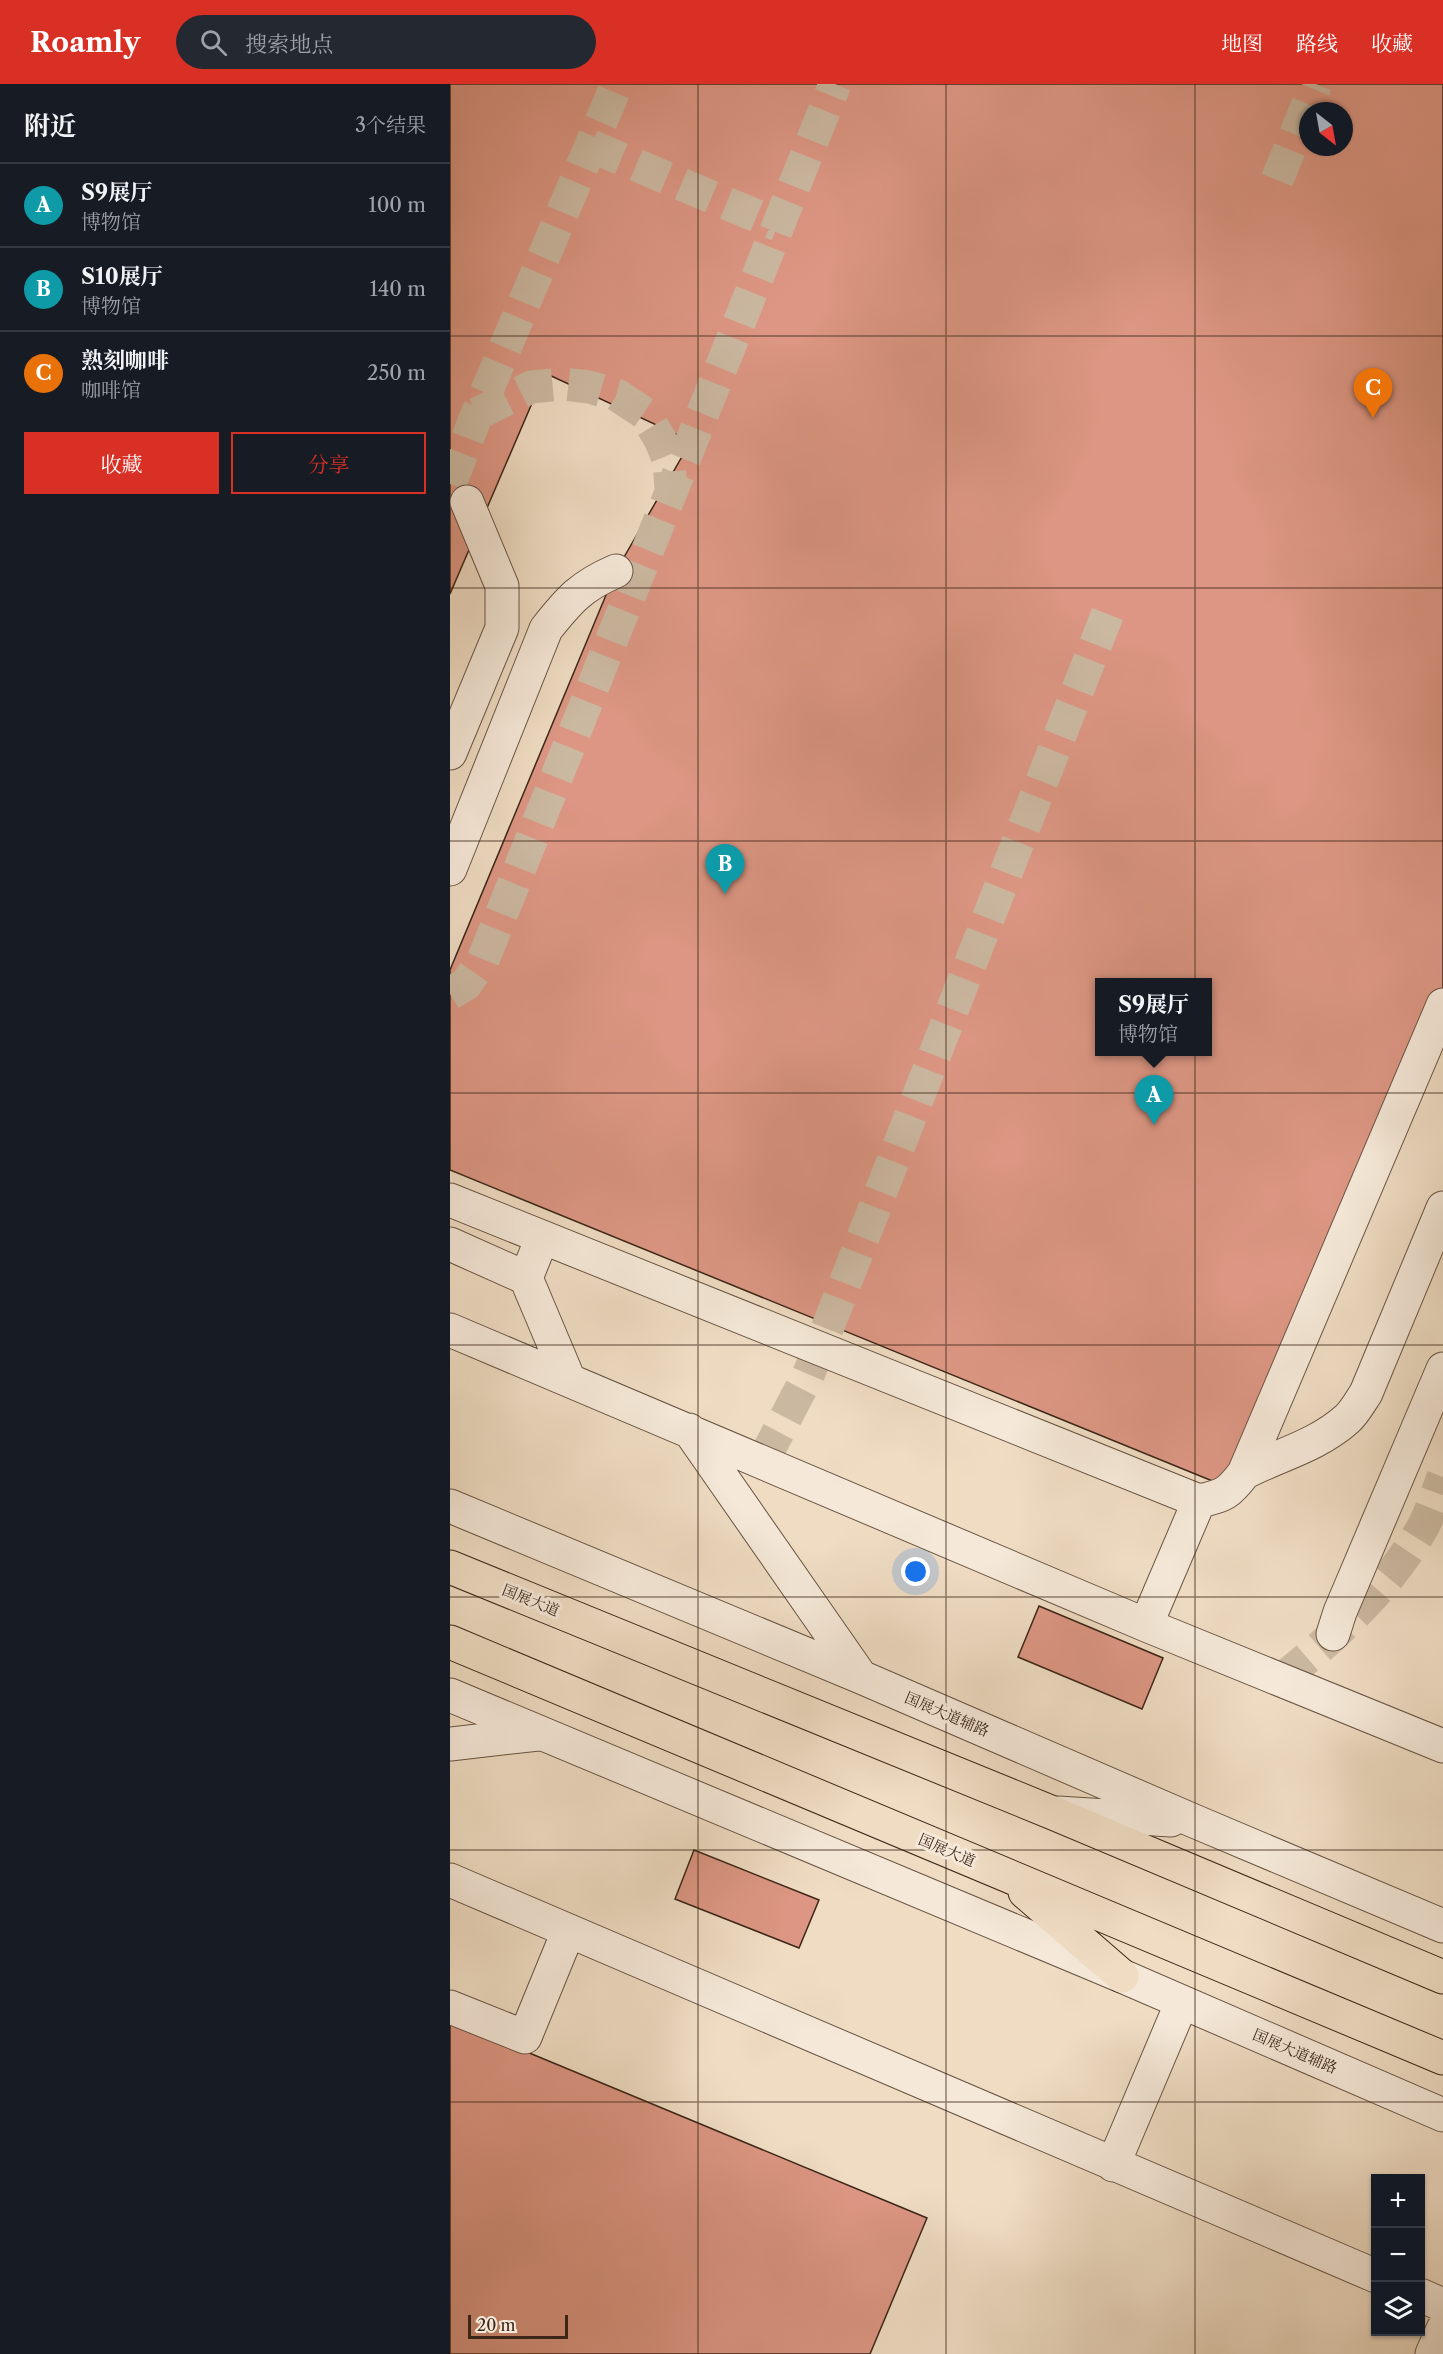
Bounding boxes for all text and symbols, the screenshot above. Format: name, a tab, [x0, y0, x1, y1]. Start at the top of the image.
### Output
search box	[176, 15, 596, 69]
text: Roamly	[30, 25, 140, 59]
icon: search	[197, 26, 230, 59]
text: 搜索地点	[245, 31, 333, 58]
text: 地图	[1221, 31, 1263, 56]
text: 路线	[1296, 31, 1338, 56]
text: 收藏	[1371, 31, 1413, 56]
north arrow	[1299, 102, 1353, 156]
text: 附近	[24, 110, 76, 142]
text: 3个结果	[355, 113, 426, 137]
text: S9展厅	[81, 179, 152, 206]
text: A	[36, 193, 51, 217]
text: 100 m	[368, 193, 426, 217]
text: 博物馆	[81, 210, 141, 234]
text: S10展厅	[81, 263, 163, 290]
text: B	[36, 277, 51, 301]
text: 140 m	[369, 277, 426, 301]
text: 博物馆	[81, 294, 141, 318]
text: 熟刻咖啡	[81, 347, 169, 374]
text: C	[35, 361, 52, 385]
text: 250 m	[367, 361, 426, 385]
pin: C	[1354, 368, 1392, 418]
text: 咖啡馆	[81, 378, 141, 402]
button: 收藏	[24, 432, 219, 494]
button: 分享	[231, 432, 426, 494]
pin: B	[706, 844, 744, 894]
popup	[1095, 978, 1212, 1056]
text: S9展厅	[1118, 991, 1189, 1018]
text: 博物馆	[1118, 1022, 1178, 1046]
pin: A	[1134, 1076, 1174, 1125]
your location	[901, 1557, 930, 1586]
street label: 国展大道	[500, 1580, 562, 1620]
street label: 国展大道辅路	[902, 1688, 992, 1740]
street label: 国展大道	[916, 1830, 978, 1870]
street label: 国展大道辅路	[1250, 2025, 1340, 2077]
map controls	[1371, 2174, 1425, 2336]
button: +	[1371, 2174, 1425, 2228]
button: −	[1371, 2228, 1425, 2282]
button: layers	[1371, 2282, 1425, 2336]
scale bar	[468, 2312, 568, 2340]
text: 20 m	[477, 2315, 516, 2335]

